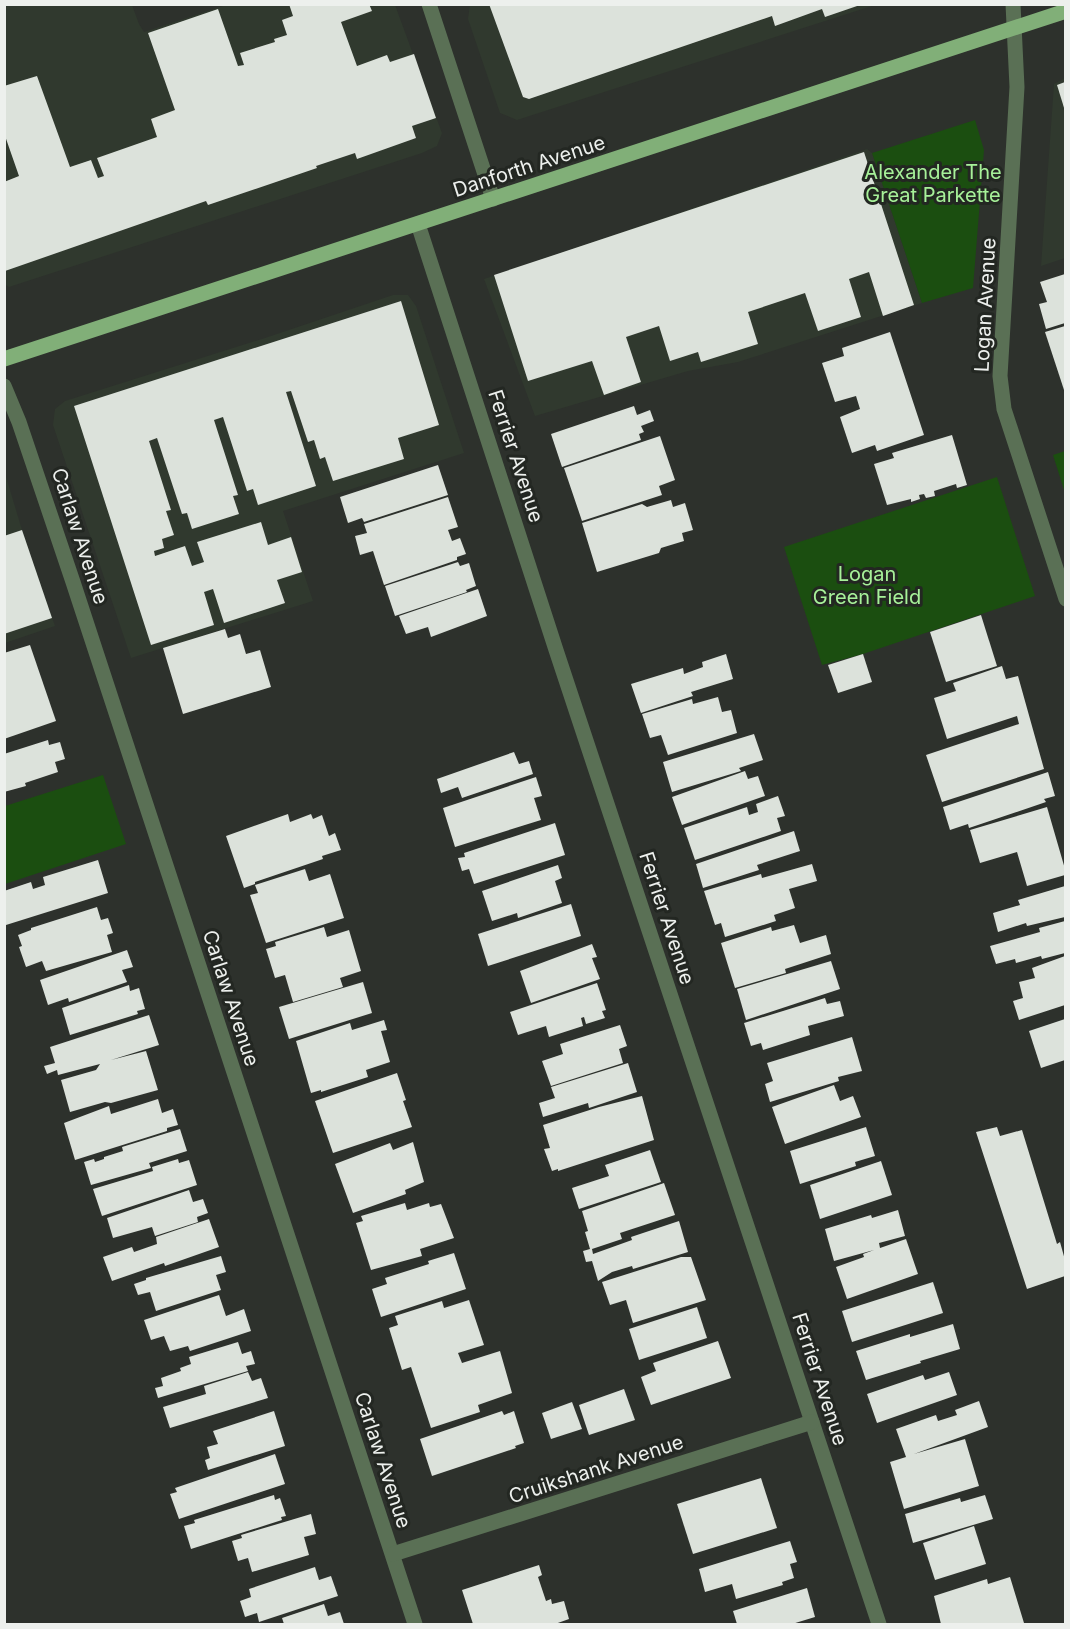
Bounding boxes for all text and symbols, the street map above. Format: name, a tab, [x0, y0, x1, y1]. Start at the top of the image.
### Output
street label: Danforth Avenue	[450, 130, 608, 202]
park label: Alexander The Great Parkette	[864, 160, 1002, 207]
street label: Logan Avenue	[969, 237, 1001, 373]
street label: Ferrier Avenue	[483, 387, 549, 525]
street label: Carlaw Avenue	[47, 465, 113, 607]
park label: Logan Green Field	[813, 562, 921, 609]
street label: Ferrier Avenue	[634, 849, 700, 987]
street label: Carlaw Avenue	[198, 927, 264, 1069]
street label: Ferrier Avenue	[787, 1310, 853, 1448]
street label: Carlaw Avenue	[350, 1389, 416, 1531]
street label: Cruikshank Avenue	[506, 1429, 686, 1509]

